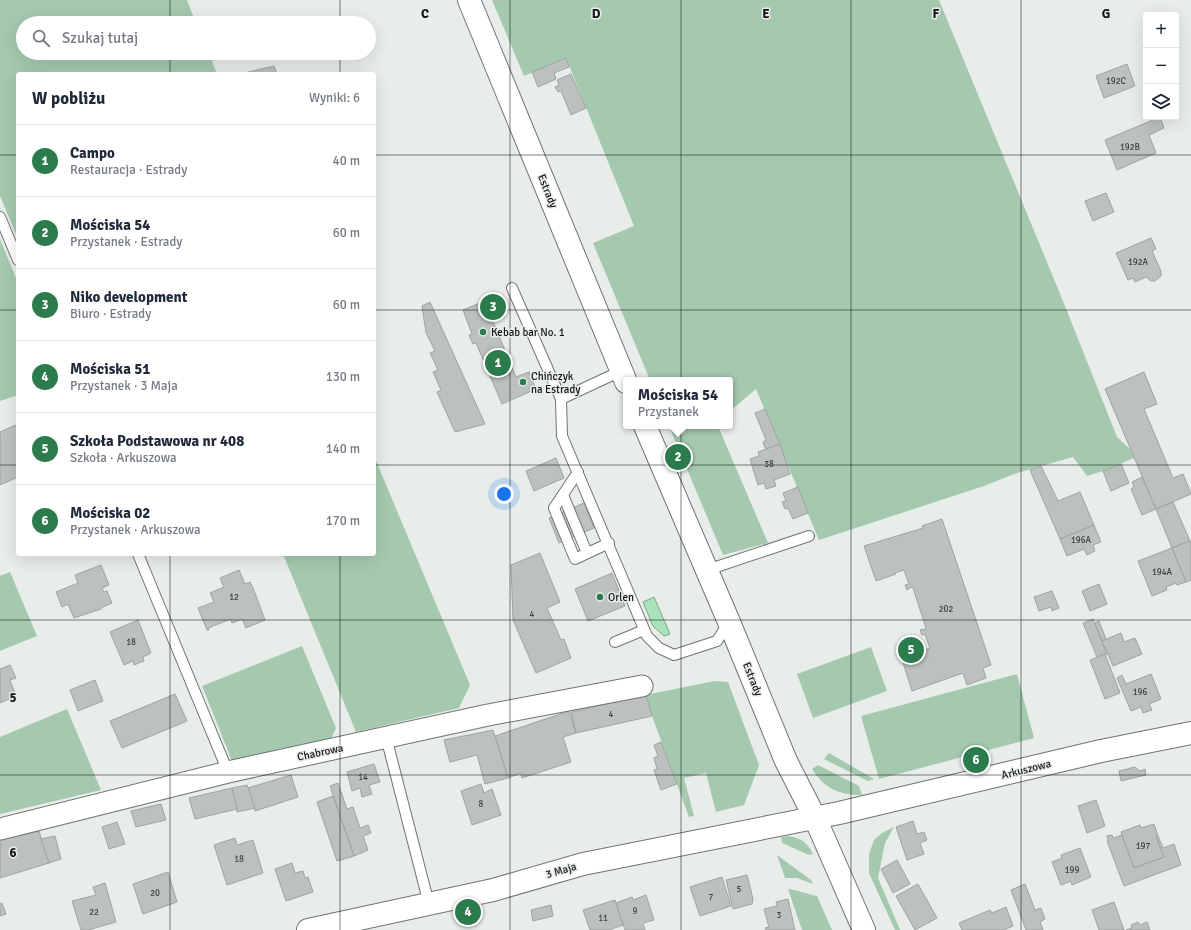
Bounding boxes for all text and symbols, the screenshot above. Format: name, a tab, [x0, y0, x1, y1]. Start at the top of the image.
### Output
text: C	[421, 6, 429, 22]
text: D	[592, 6, 601, 22]
text: E	[762, 6, 770, 22]
text: F	[933, 6, 940, 22]
text: G	[1102, 6, 1110, 22]
map controls	[1143, 12, 1179, 120]
button: +	[1143, 12, 1179, 48]
search box	[16, 16, 376, 60]
icon: search	[30, 27, 52, 49]
text: Szukaj tutaj	[62, 29, 138, 47]
button: −	[1143, 48, 1179, 84]
house number: 192C	[1106, 76, 1127, 87]
button: layers	[1143, 84, 1179, 120]
text: W pobliżu	[32, 88, 105, 109]
text: Wyniki: 6	[309, 90, 360, 106]
house number: 192B	[1120, 142, 1140, 153]
text: Campo	[70, 144, 115, 162]
text: 1	[41, 153, 49, 169]
text: 40 m	[333, 153, 360, 169]
text: Restauracja · Estrady	[70, 162, 187, 178]
street label: Estrady	[535, 172, 561, 211]
text: Mościska 54	[70, 216, 150, 234]
text: 2	[41, 225, 49, 241]
text: 60 m	[333, 225, 360, 241]
text: Przystanek · Estrady	[70, 234, 182, 250]
house number: 192A	[1128, 257, 1149, 268]
text: Niko development	[70, 288, 187, 306]
pin: 3	[480, 292, 506, 322]
text: 3	[41, 297, 49, 313]
text: 60 m	[333, 297, 360, 313]
text: Biuro · Estrady	[70, 306, 151, 322]
place label: Kebab bar No. 1	[491, 326, 565, 339]
marker: Kebab bar No. 1	[478, 327, 488, 337]
pin: 1	[485, 348, 511, 378]
text: Mościska 51	[70, 360, 150, 378]
text: 4	[41, 369, 49, 385]
text: 130 m	[326, 369, 360, 385]
place label: Chińczyk na Estrady	[531, 370, 581, 396]
marker: Chińczyk na Estrady	[518, 377, 528, 387]
popup	[623, 377, 733, 429]
text: Przystanek · 3 Maja	[70, 378, 178, 394]
text: Mościska 54	[638, 386, 718, 404]
text: Przystanek	[638, 404, 699, 420]
text: Szkoła Podstawowa nr 408	[70, 432, 244, 450]
text: 5	[41, 441, 49, 457]
text: 140 m	[326, 441, 360, 457]
pin: 2	[665, 442, 691, 472]
text: Szkoła · Arkuszowa	[70, 450, 177, 466]
house number: 38	[764, 459, 774, 470]
your location	[494, 484, 514, 504]
text: Mościska 02	[70, 504, 150, 522]
text: 6	[41, 513, 49, 529]
text: 170 m	[326, 513, 360, 529]
text: Przystanek · Arkuszowa	[70, 522, 201, 538]
house number: 196A	[1071, 535, 1092, 546]
house number: 194A	[1152, 567, 1173, 578]
place label: Orlen	[608, 591, 634, 604]
house number: 12	[229, 592, 239, 603]
marker: Orlen	[595, 592, 605, 602]
house number: 202	[939, 604, 953, 615]
house number: 4	[530, 609, 535, 620]
pin: 5	[898, 635, 924, 665]
house number: 18	[126, 637, 136, 648]
street label: Estrady	[740, 660, 766, 699]
house number: 196	[1133, 687, 1147, 698]
text: 5	[9, 690, 17, 706]
house number: 4	[609, 709, 614, 720]
street label: Chabrowa	[296, 741, 345, 764]
pin: 6	[963, 745, 989, 775]
street label: Arkuszowa	[1000, 757, 1053, 782]
house number: 14	[358, 772, 368, 783]
house number: 8	[479, 799, 484, 810]
house number: 197	[1136, 841, 1150, 852]
text: 6	[9, 845, 17, 861]
house number: 18	[234, 854, 244, 865]
street label: 3 Maja	[544, 860, 578, 881]
house number: 199	[1065, 865, 1079, 876]
house number: 5	[737, 884, 742, 895]
house number: 20	[150, 888, 160, 899]
house number: 7	[709, 892, 714, 903]
pin: 4	[455, 897, 481, 927]
house number: 9	[633, 906, 638, 917]
house number: 22	[89, 907, 99, 918]
house number: 3	[777, 910, 782, 921]
house number: 11	[598, 913, 608, 924]

